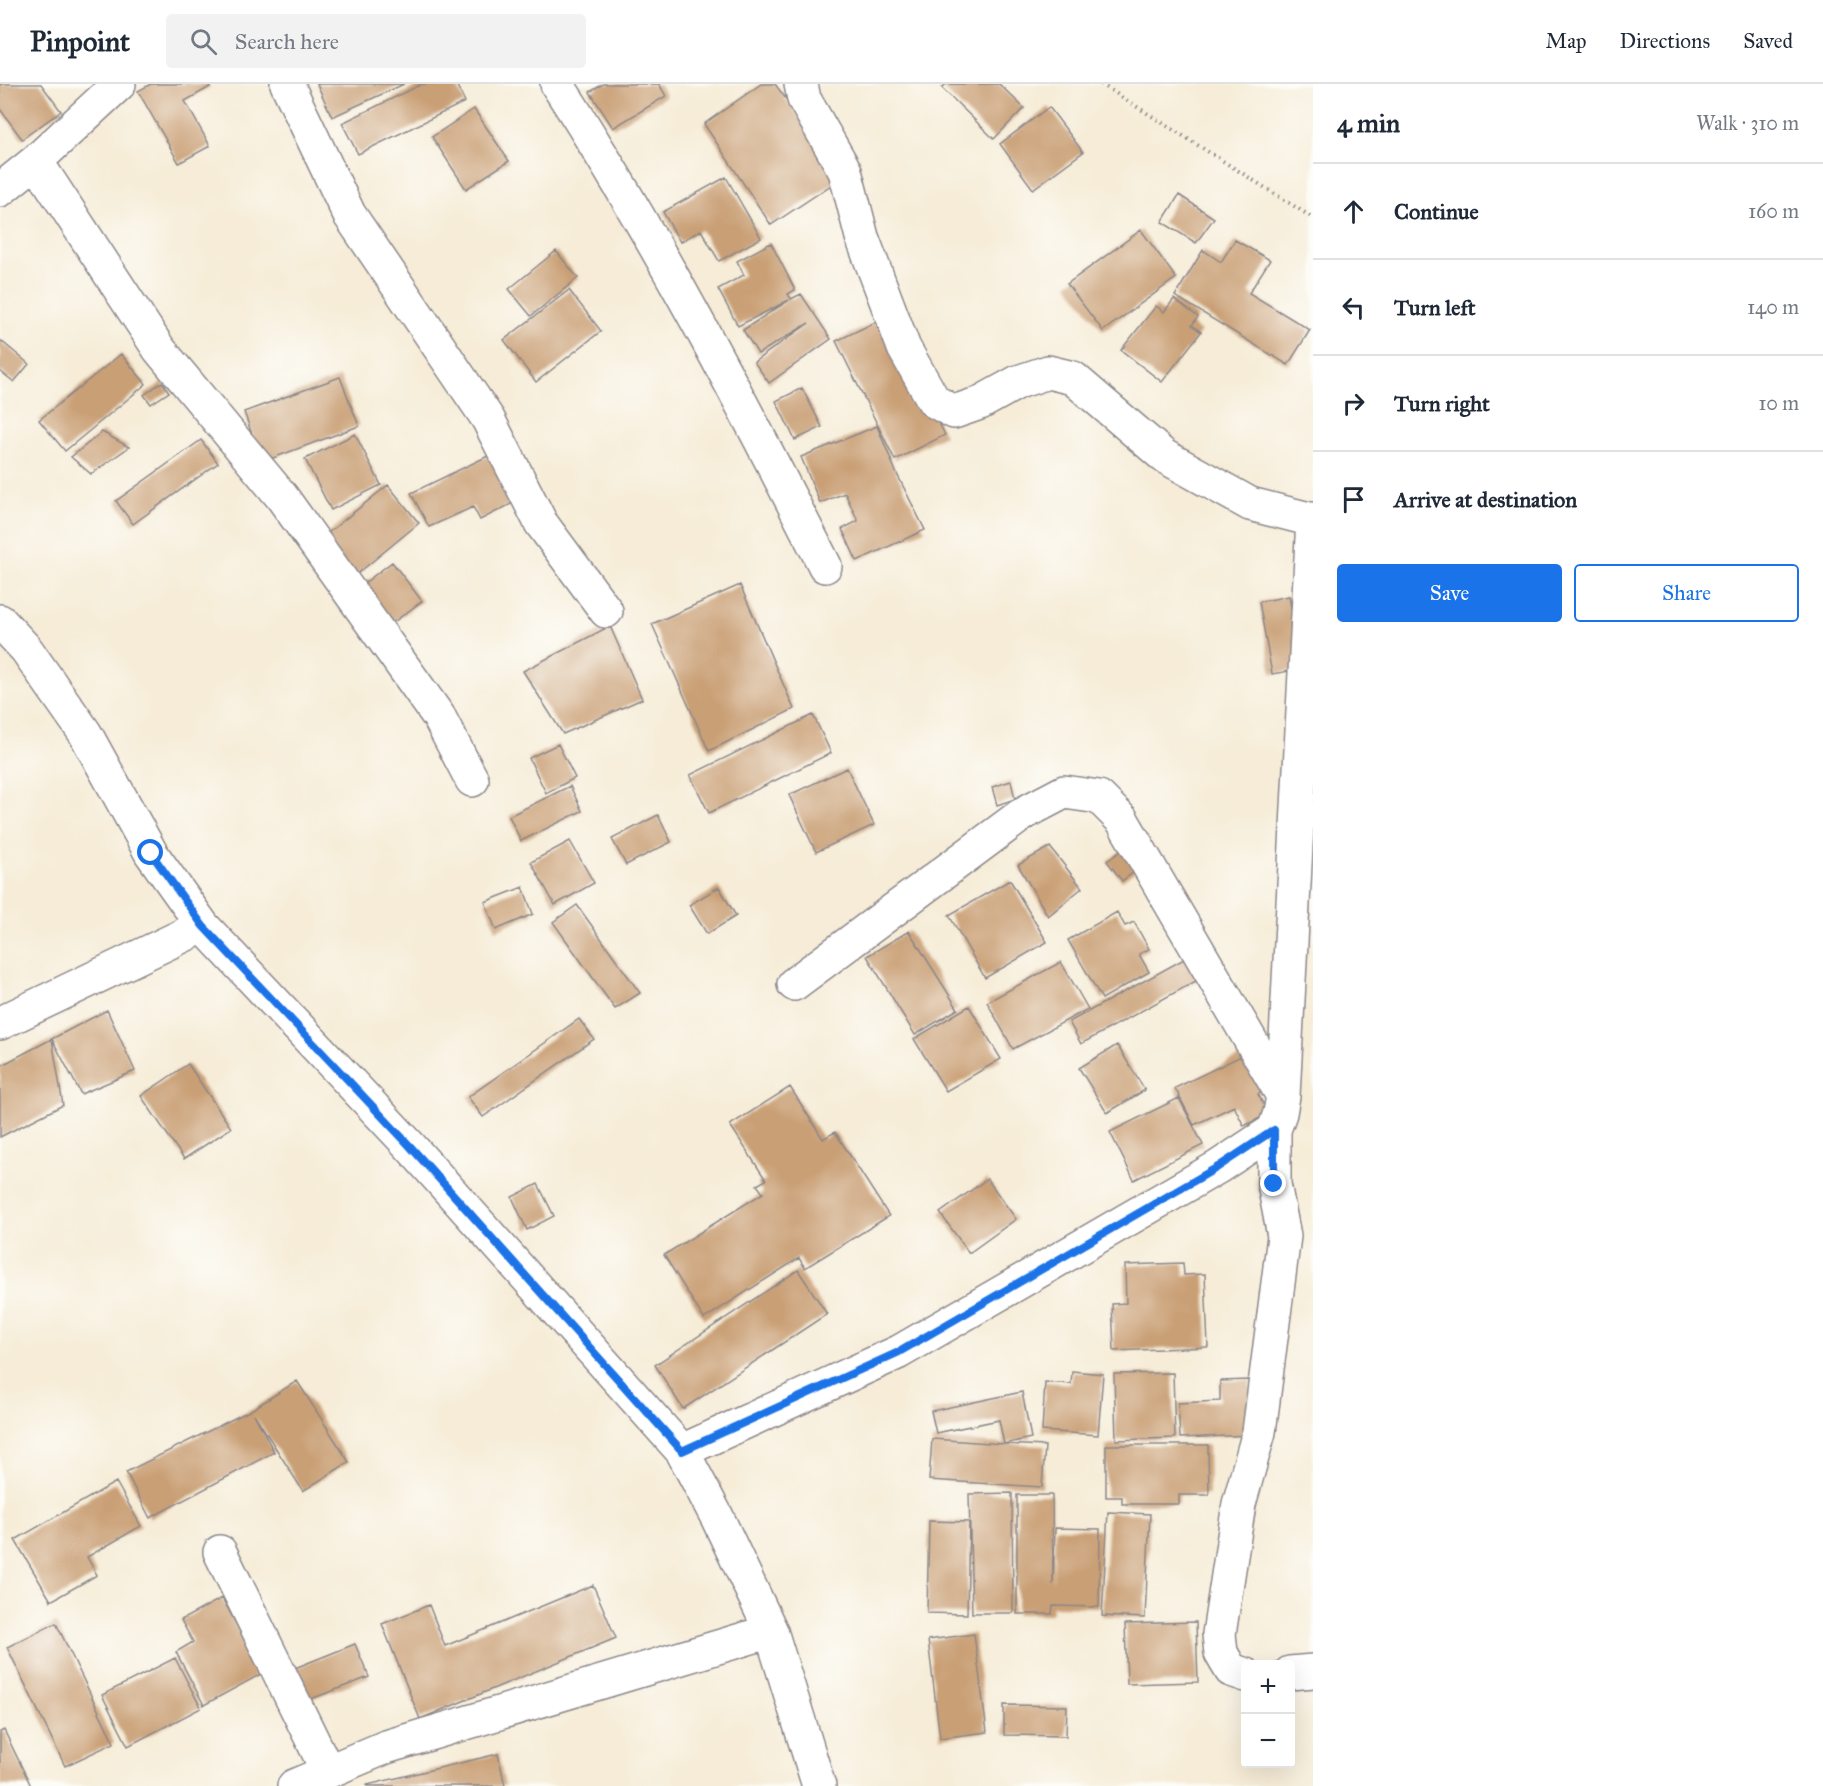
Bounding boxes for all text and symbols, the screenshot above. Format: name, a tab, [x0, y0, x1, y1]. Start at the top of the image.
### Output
search box	[166, 14, 586, 68]
text: Pinpoint	[30, 24, 130, 59]
icon: search	[187, 25, 220, 58]
text: Search here	[235, 28, 339, 55]
text: Map	[1546, 28, 1587, 54]
text: Directions	[1620, 28, 1710, 54]
text: Saved	[1743, 28, 1793, 54]
text: 4 min	[1337, 107, 1400, 139]
text: Walk · 310 m	[1696, 111, 1799, 135]
icon: ahead	[1337, 195, 1370, 228]
text: Continue	[1394, 198, 1479, 225]
text: 160 m	[1748, 199, 1799, 223]
icon: left	[1337, 291, 1370, 324]
text: Turn left	[1394, 294, 1476, 321]
text: 140 m	[1747, 295, 1799, 319]
icon: right	[1337, 387, 1370, 420]
text: Turn right	[1394, 390, 1490, 417]
text: 10 m	[1758, 391, 1799, 415]
icon: arrive	[1337, 483, 1370, 516]
text: Arrive at destination	[1394, 486, 1577, 513]
button: Save	[1337, 564, 1562, 622]
button: Share	[1574, 564, 1799, 622]
route start	[137, 839, 163, 865]
route end	[1260, 1170, 1286, 1196]
map controls	[1241, 1660, 1295, 1768]
button: +	[1241, 1660, 1295, 1714]
button: −	[1241, 1714, 1295, 1768]

